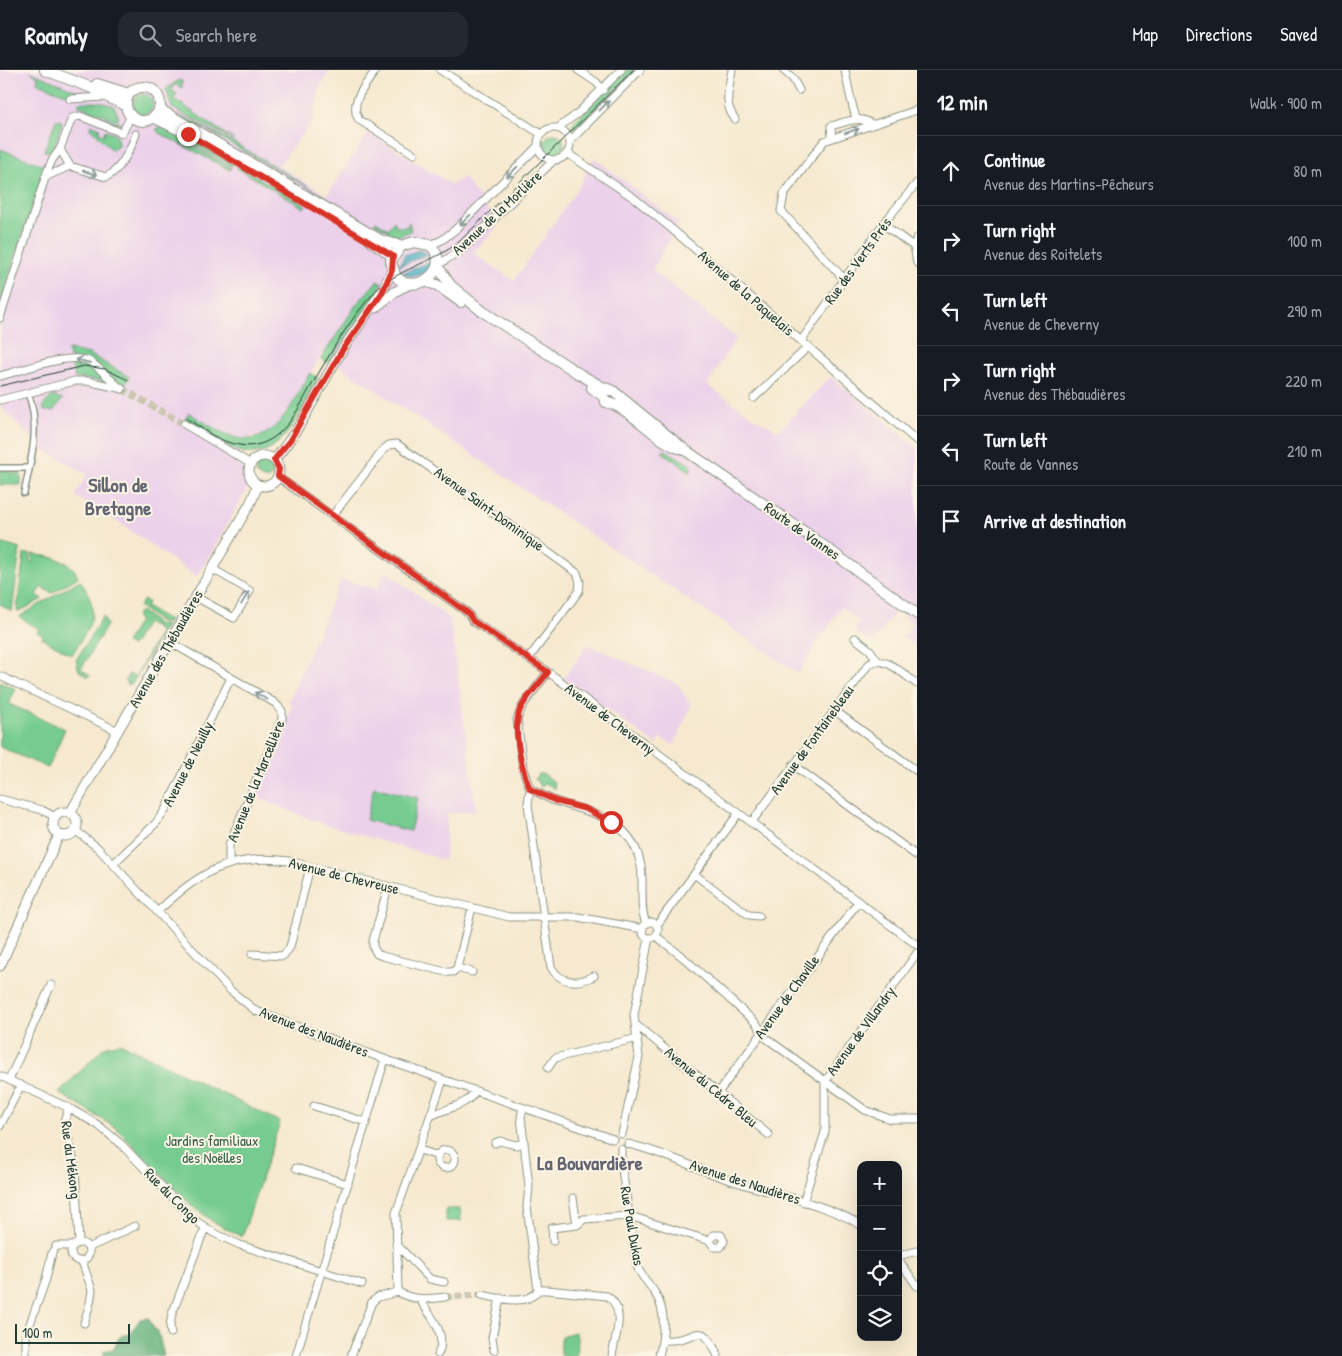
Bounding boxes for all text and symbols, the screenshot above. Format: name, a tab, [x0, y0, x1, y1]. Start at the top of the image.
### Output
search box	[118, 12, 468, 57]
text: Roamly	[25, 19, 88, 51]
icon: search	[136, 21, 164, 49]
text: Search here	[176, 22, 257, 48]
text: Map	[1133, 22, 1158, 47]
text: Directions	[1186, 22, 1252, 47]
text: Saved	[1280, 22, 1317, 47]
text: 12 min	[937, 88, 988, 117]
text: Walk · 900 m	[1250, 92, 1322, 114]
one-way arrow	[598, 100, 611, 112]
route end	[177, 123, 200, 146]
one-way arrow	[844, 126, 859, 135]
text: Continue	[984, 147, 1045, 173]
icon: ahead	[937, 157, 965, 185]
text: 80 m	[1293, 160, 1322, 182]
street label: Avenue de la Morlière	[447, 165, 546, 260]
one-way arrow	[506, 166, 518, 179]
one-way arrow	[81, 169, 97, 178]
text: Avenue des Martins-Pêcheurs	[984, 173, 1154, 195]
street label: Rue des Verts Prés	[819, 213, 896, 308]
one-way arrow	[459, 214, 471, 226]
text: Turn right	[984, 217, 1055, 243]
icon: right	[937, 227, 965, 255]
text: 100 m	[1287, 230, 1322, 252]
text: Avenue des Roitelets	[984, 243, 1102, 265]
street label: Avenue de la Paquelais	[694, 245, 799, 340]
text: Turn left	[984, 287, 1047, 313]
icon: left	[937, 297, 965, 325]
text: 290 m	[1287, 300, 1322, 322]
text: Avenue de Cheverny	[984, 313, 1099, 335]
one-way arrow	[76, 356, 92, 365]
text: Turn right	[984, 357, 1055, 383]
icon: right	[937, 367, 965, 395]
text: 220 m	[1285, 370, 1322, 392]
text: Avenue des Thébaudières	[984, 383, 1125, 405]
text: Turn left	[984, 427, 1047, 453]
icon: left	[937, 437, 965, 465]
text: 210 m	[1287, 440, 1322, 462]
text: Route de Vannes	[984, 453, 1078, 475]
street label: Avenue Saint-Dominique	[430, 461, 549, 556]
district label: Sillon de Bretagne	[85, 471, 151, 522]
street label: Route de Vannes	[760, 497, 845, 565]
icon: arrive	[937, 507, 965, 535]
text: Arrive at destination	[984, 508, 1126, 534]
street label: Avenue des Thébaudières	[123, 586, 208, 711]
one-way arrow	[241, 592, 251, 606]
street label: Avenue de Cheverny	[561, 678, 660, 760]
street label: Avenue de Fontainebleau	[765, 681, 858, 799]
one-way arrow	[255, 690, 269, 700]
street label: Avenue de la Marcellière	[221, 717, 290, 845]
street label: Avenue de Neuilly	[157, 718, 218, 810]
route start	[600, 811, 623, 834]
street label: Avenue de Chevreuse	[287, 852, 401, 899]
street label: Avenue de Chaville	[749, 950, 824, 1043]
street label: Avenue de Villandry	[821, 982, 900, 1080]
street label: Avenue des Naudières	[257, 1001, 372, 1062]
street label: Avenue du Cèdre Bleu	[660, 1041, 762, 1132]
street label: Rue du Mékong	[56, 1120, 87, 1200]
park label: Jardins familiaux des Noëlles	[165, 1130, 259, 1168]
district label: La Bouvardière	[537, 1149, 643, 1176]
street label: Avenue des Naudières	[687, 1154, 803, 1209]
map controls	[857, 1161, 902, 1341]
button: +	[857, 1161, 902, 1206]
street label: Rue du Congo	[140, 1163, 205, 1228]
street label: Rue Paul Dukas	[615, 1185, 650, 1267]
button: −	[857, 1206, 902, 1251]
button: locate	[857, 1251, 902, 1296]
button: layers	[857, 1296, 902, 1341]
scale bar	[15, 1321, 130, 1344]
text: 100 m	[22, 1323, 52, 1342]

